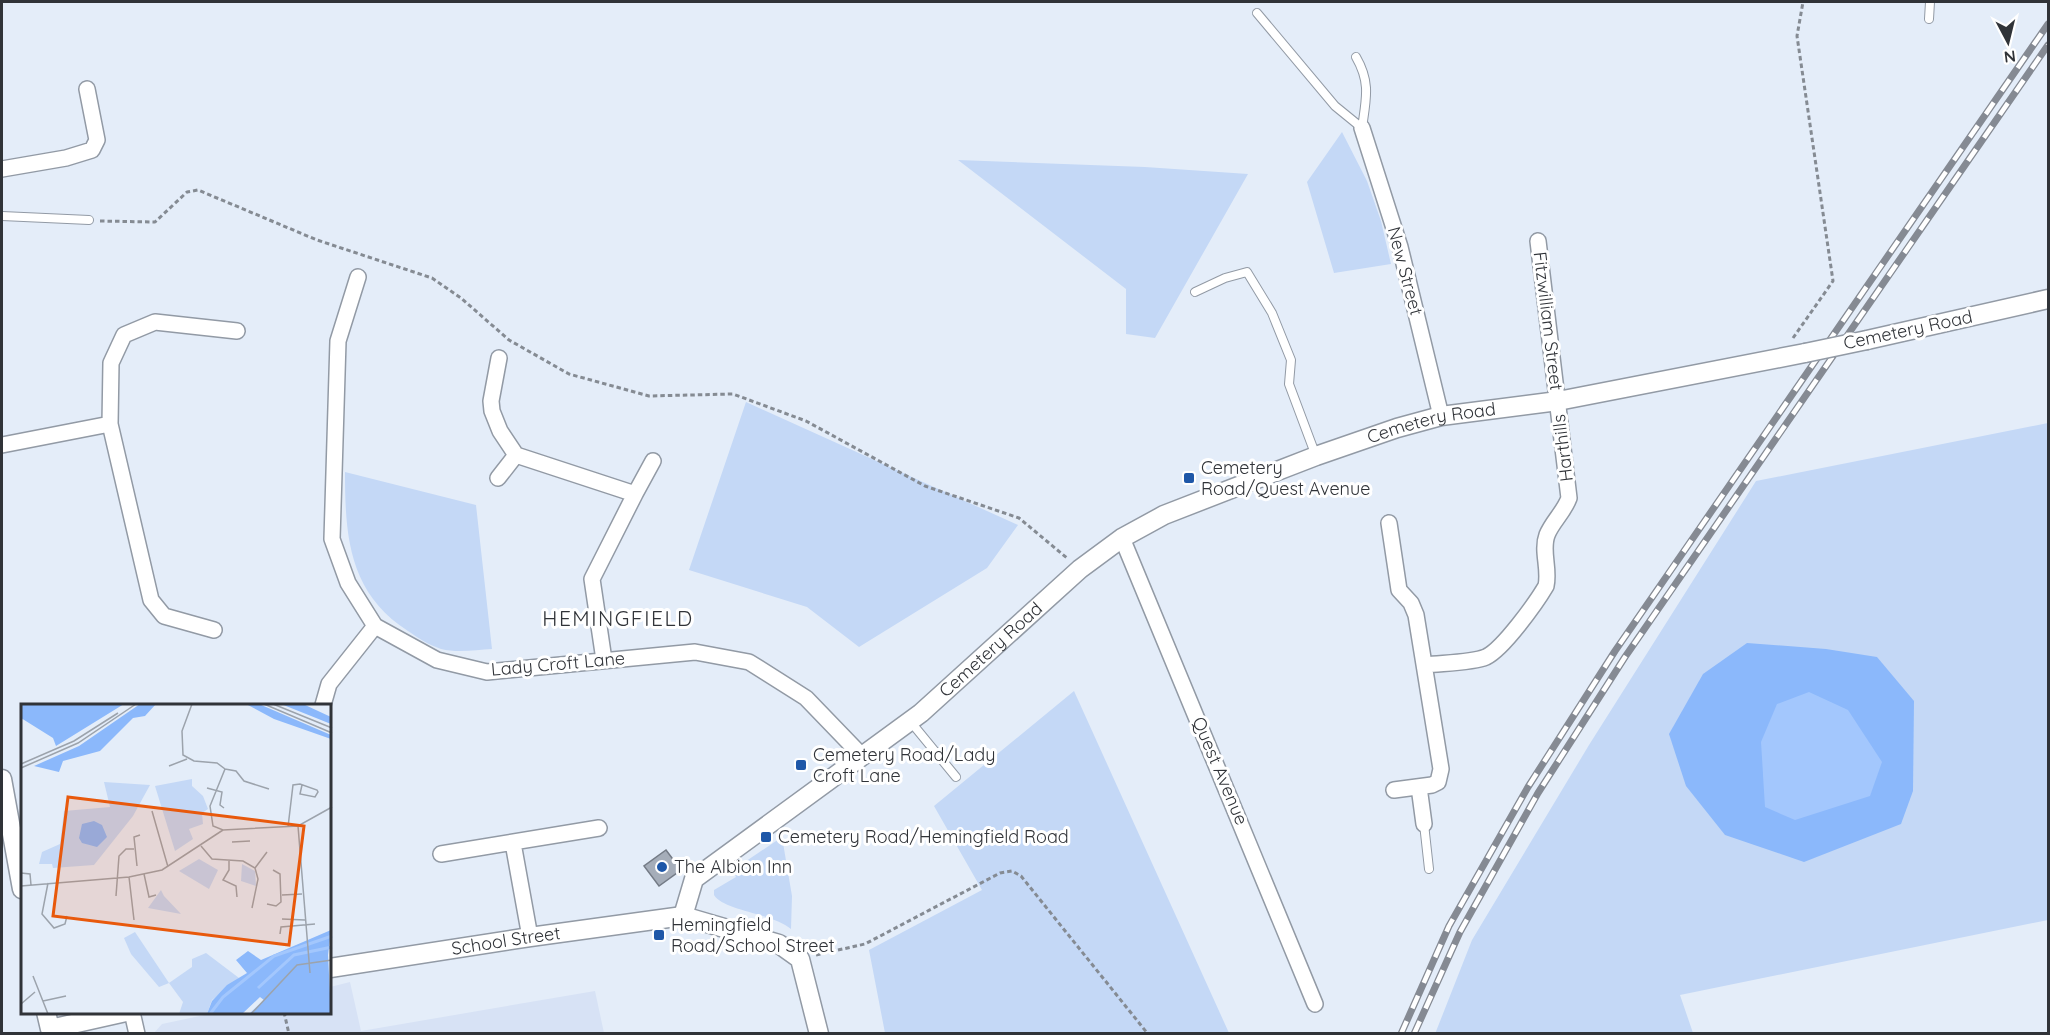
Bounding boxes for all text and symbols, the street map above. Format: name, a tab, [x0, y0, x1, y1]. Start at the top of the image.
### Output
north arrow	[1978, 12, 2038, 72]
text: N	[2003, 46, 2017, 68]
street label: New Street	[1383, 224, 1428, 318]
street label: Fitzwilliam Street	[1529, 250, 1568, 392]
street label: Cemetery Road	[1841, 305, 1975, 354]
street label: Cemetery Road	[1364, 397, 1497, 449]
street label: Harthills	[1547, 413, 1578, 483]
place label: Cemetery Road/Quest Avenue	[1201, 456, 1370, 500]
marker: Cemetery Road/Quest Avenue	[1182, 471, 1196, 485]
street label: Cemetery Road	[934, 597, 1047, 702]
district label: HEMINGFIELD	[542, 605, 694, 631]
street label: Lady Croft Lane	[490, 646, 626, 681]
inset map	[21, 704, 332, 1014]
street label: Quest Avenue	[1187, 713, 1254, 828]
place label: Cemetery Road/Lady Croft Lane	[813, 743, 995, 787]
marker: Cemetery Road/Lady Croft Lane	[794, 758, 808, 772]
place label: Cemetery Road/Hemingfield Road	[778, 825, 1069, 848]
marker: Cemetery Road/Hemingfield Road	[759, 830, 773, 844]
place label: The Albion Inn	[674, 855, 792, 878]
marker: The Albion Inn	[655, 860, 669, 874]
place label: Hemingfield Road/School Street	[671, 913, 835, 957]
street label: School Street	[450, 921, 562, 960]
marker: Hemingfield Road/School Street	[652, 928, 666, 942]

